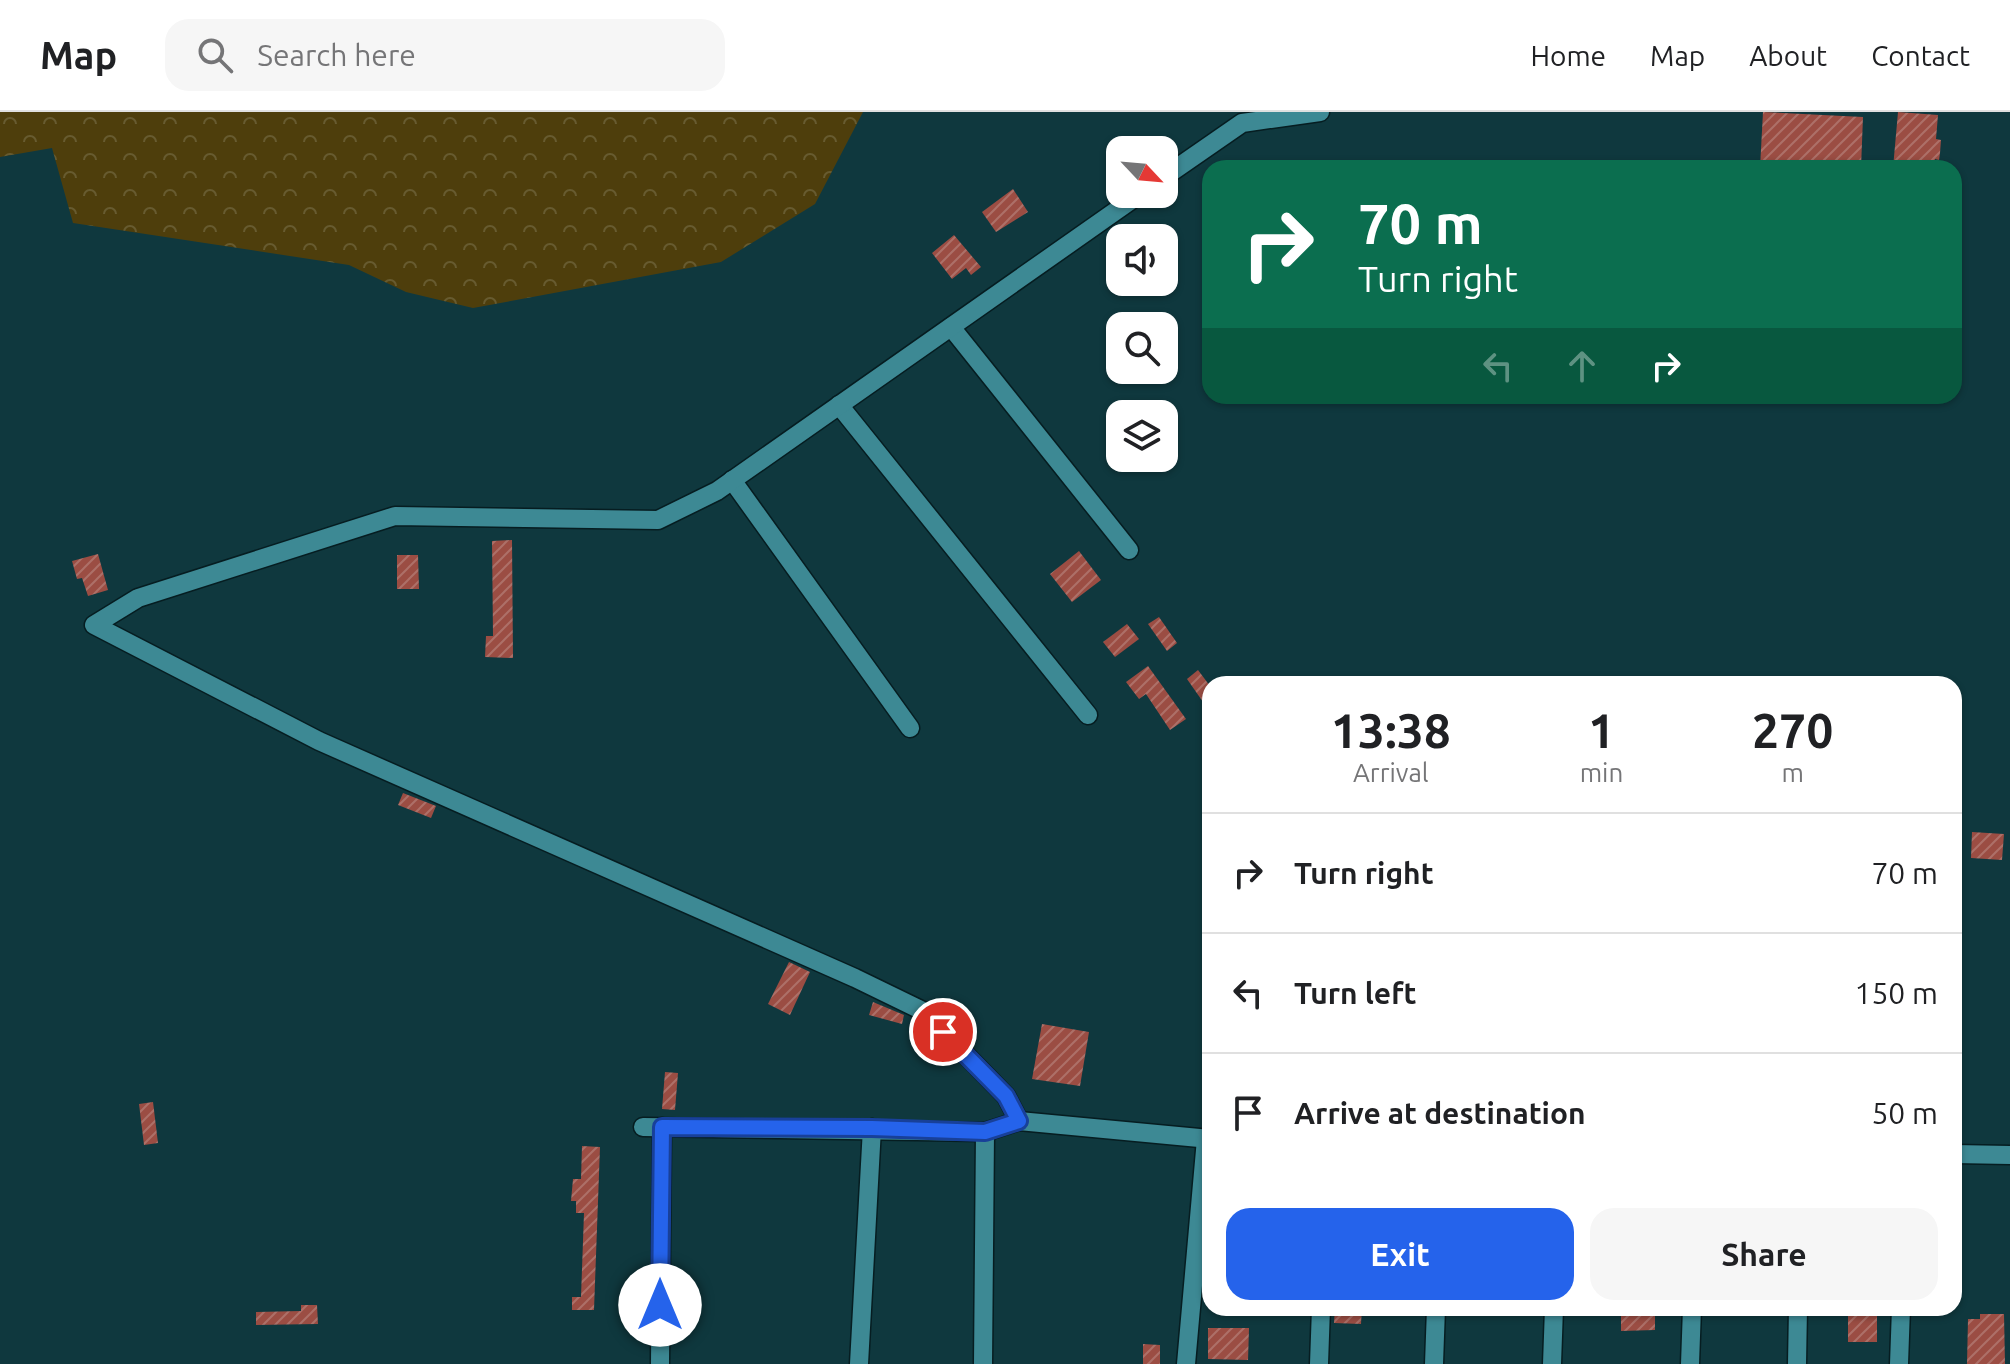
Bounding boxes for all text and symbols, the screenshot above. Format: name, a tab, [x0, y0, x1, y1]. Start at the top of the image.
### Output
search box	[165, 19, 725, 91]
icon: search	[193, 33, 237, 77]
text: Map	[40, 34, 117, 76]
text: Search here	[257, 38, 416, 72]
text: Home	[1531, 40, 1606, 71]
text: Map	[1650, 40, 1705, 71]
text: About	[1749, 40, 1827, 71]
text: Contact	[1871, 40, 1970, 71]
north arrow	[1106, 136, 1178, 208]
map controls	[1106, 136, 1178, 472]
icon: right	[1226, 192, 1330, 296]
text: 70 m	[1358, 192, 1483, 255]
button: sound	[1106, 224, 1178, 296]
text: Turn right	[1358, 258, 1518, 299]
button: search	[1106, 312, 1178, 384]
icon: left	[1476, 344, 1520, 388]
icon: ahead	[1560, 344, 1604, 388]
icon: right	[1644, 344, 1688, 388]
button: layers	[1106, 400, 1178, 472]
text: 13:38	[1331, 703, 1451, 757]
text: 1	[1588, 703, 1615, 757]
text: 270	[1752, 703, 1833, 757]
text: Arrival	[1353, 758, 1429, 787]
text: min	[1580, 758, 1623, 787]
text: m	[1781, 758, 1804, 787]
icon: right	[1226, 851, 1270, 895]
text: Turn right	[1294, 856, 1434, 890]
text: 70 m	[1871, 856, 1938, 890]
icon: left	[1226, 971, 1270, 1015]
text: Turn left	[1294, 976, 1416, 1010]
text: 150 m	[1854, 976, 1938, 1010]
pin	[909, 998, 977, 1066]
icon: arrive	[921, 1010, 965, 1054]
icon: arrive	[1226, 1091, 1270, 1135]
text: Arrive at destination	[1294, 1096, 1586, 1130]
text: 50 m	[1871, 1096, 1938, 1130]
button: Exit	[1226, 1208, 1574, 1300]
button: Share	[1590, 1208, 1938, 1300]
position arrow	[618, 1263, 702, 1347]

